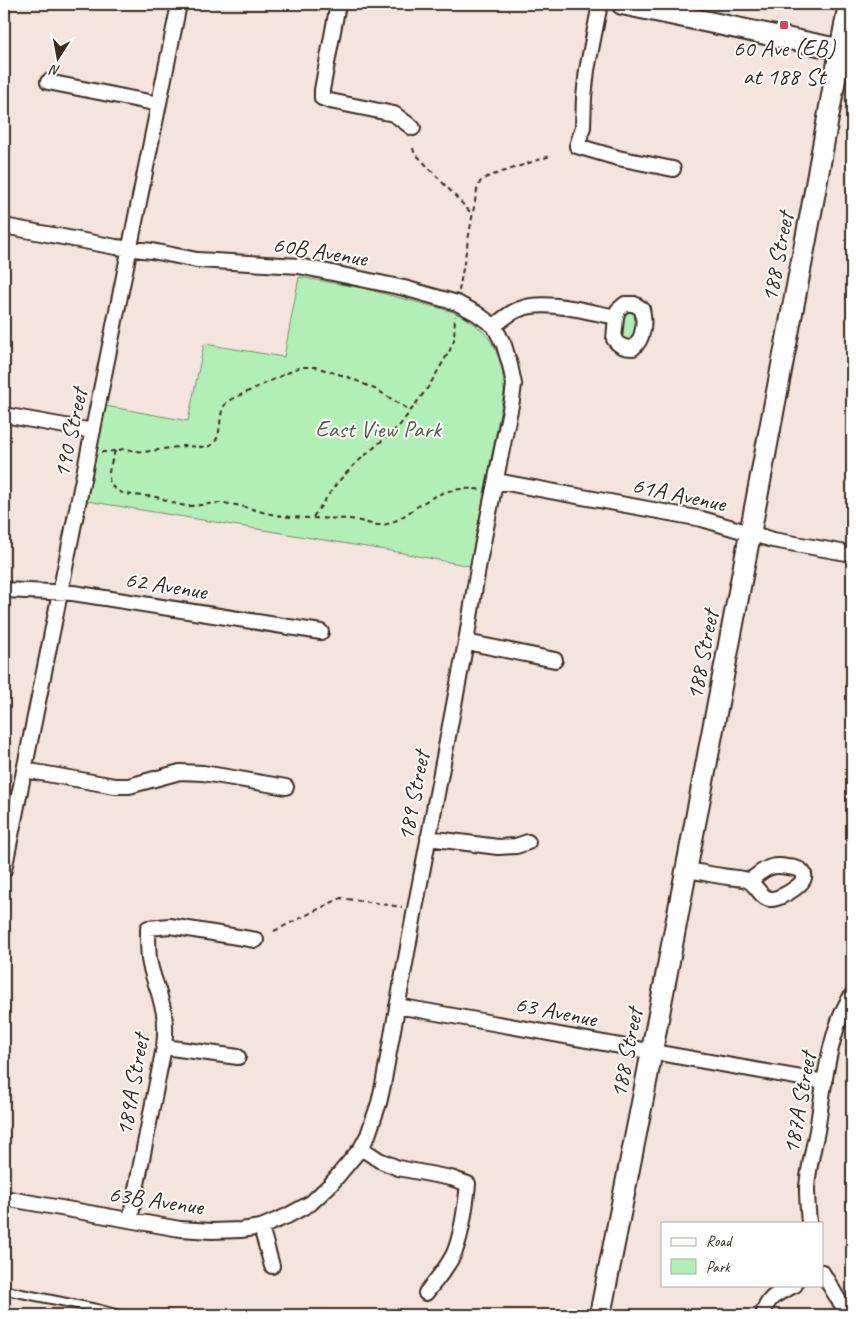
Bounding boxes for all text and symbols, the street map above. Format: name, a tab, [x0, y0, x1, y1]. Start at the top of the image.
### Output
marker: 60 Ave (EB) at 188 St	[778, 19, 790, 31]
north arrow	[32, 32, 82, 82]
place label: 60 Ave (EB) at 188 St	[733, 33, 836, 91]
text: N	[47, 61, 61, 79]
street label: 188 Street	[754, 207, 801, 304]
street label: 60B Avenue	[271, 229, 371, 274]
street label: 190 Street	[46, 383, 95, 480]
park label: East View Park	[315, 414, 443, 444]
street label: 61A Avenue	[630, 469, 731, 519]
street label: 62 Avenue	[123, 564, 211, 607]
street label: 188 Street	[679, 605, 726, 702]
street label: 189 Street	[390, 746, 437, 843]
street label: 63 Avenue	[513, 988, 602, 1034]
street label: 188 Street	[603, 1003, 650, 1100]
street label: 189A Street	[108, 1029, 156, 1138]
street label: 187A Street	[775, 1047, 823, 1156]
street label: 63B Avenue	[107, 1179, 207, 1222]
legend	[661, 1222, 824, 1286]
text: Road	[706, 1232, 733, 1251]
text: Park	[706, 1258, 731, 1277]

